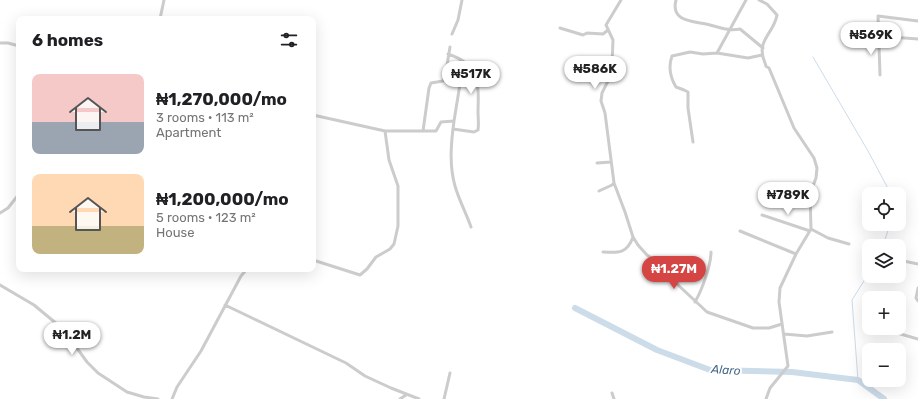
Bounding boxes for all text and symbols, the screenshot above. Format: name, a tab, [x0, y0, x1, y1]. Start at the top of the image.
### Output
pin: ₦569K	[843, 22, 899, 56]
text: ₦569K	[849, 27, 893, 42]
icon: filters	[278, 29, 300, 51]
text: 6 homes	[32, 30, 103, 50]
pin: ₦586K	[567, 56, 623, 90]
pin: ₦517K	[443, 61, 499, 95]
text: ₦586K	[573, 61, 617, 76]
text: ₦517K	[451, 66, 491, 81]
text: ₦1,270,000/mo	[156, 89, 287, 109]
icon: home	[64, 90, 112, 138]
text: 3 rooms · 113 m²	[156, 110, 254, 125]
text: Apartment	[156, 125, 221, 140]
pin: ₦789K	[760, 182, 816, 216]
text: ₦789K	[767, 187, 809, 202]
map controls	[862, 187, 906, 387]
button: locate	[862, 187, 906, 231]
text: ₦1,200,000/mo	[156, 189, 289, 209]
icon: home	[64, 190, 112, 238]
text: 5 rooms · 123 m²	[156, 210, 256, 225]
text: House	[156, 225, 194, 240]
button: layers	[862, 239, 906, 283]
pin: ₦1.27M	[641, 256, 707, 290]
text: ₦1.27M	[651, 261, 697, 276]
button: +	[862, 291, 906, 335]
pin: ₦1.2M	[44, 322, 100, 356]
text: ₦1.2M	[53, 327, 91, 342]
button: −	[862, 343, 906, 387]
water label: Alaro	[710, 362, 741, 378]

